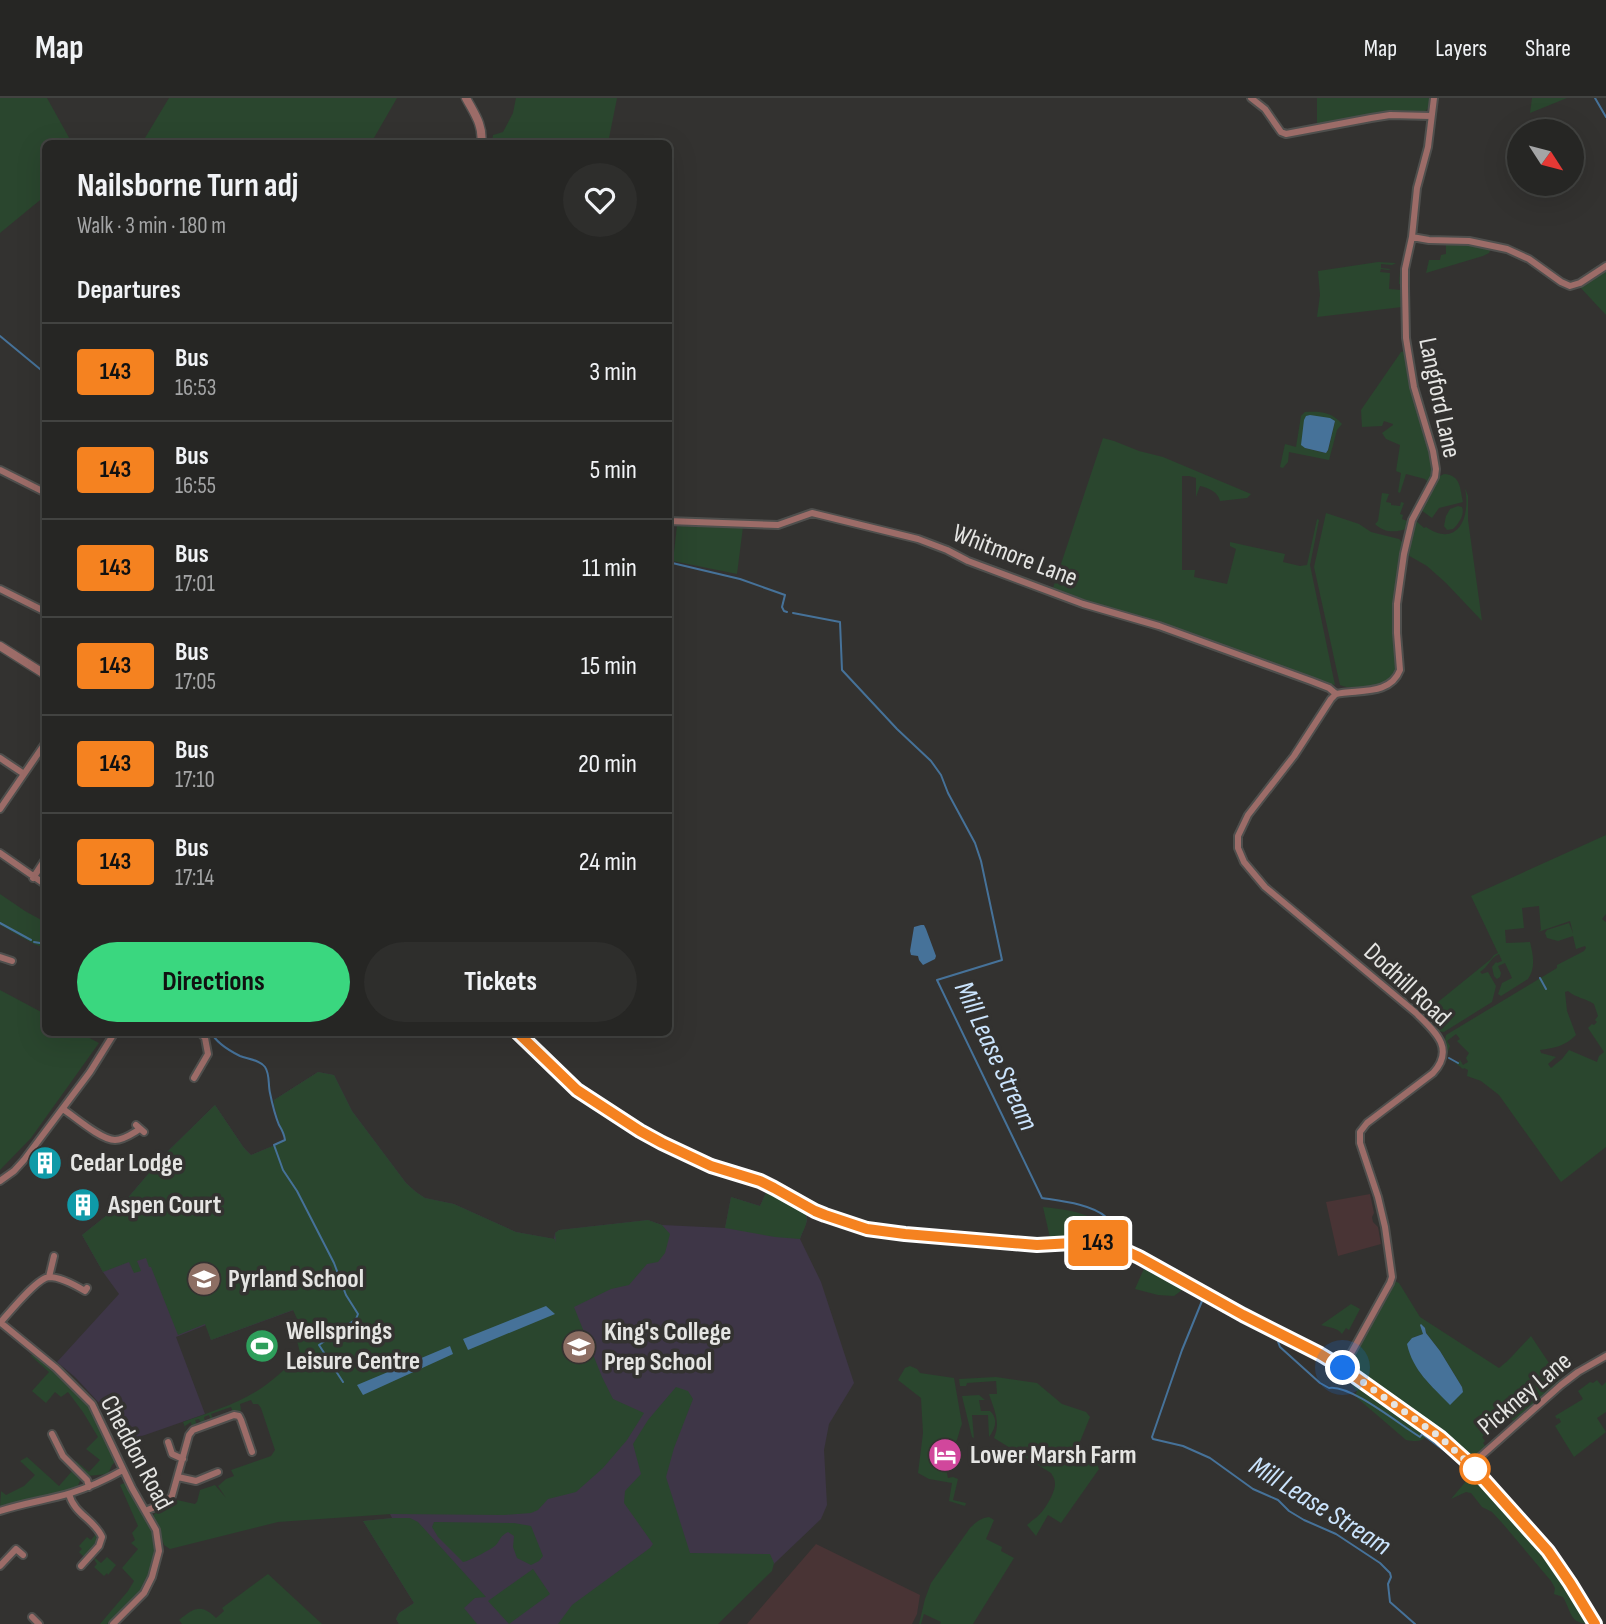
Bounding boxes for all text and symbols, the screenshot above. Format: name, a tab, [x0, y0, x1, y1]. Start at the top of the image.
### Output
text: Map	[35, 28, 84, 68]
text: Map	[1364, 34, 1397, 63]
text: Layers	[1435, 34, 1487, 63]
text: Share	[1525, 34, 1571, 63]
north arrow	[1507, 119, 1584, 196]
map controls	[1507, 119, 1584, 196]
button: heart	[563, 163, 637, 237]
text: Nailsborne Turn adj	[77, 166, 298, 206]
text: Walk · 3 min · 180 m	[77, 212, 226, 240]
text: Departures	[77, 275, 181, 306]
street label: Langford Lane	[1411, 335, 1467, 461]
text: Bus	[175, 343, 209, 374]
text: 143	[100, 357, 131, 386]
text: 3 min	[589, 357, 637, 388]
text: 16:53	[175, 374, 216, 402]
text: Bus	[175, 441, 209, 472]
text: 143	[100, 455, 131, 484]
text: 5 min	[590, 455, 637, 486]
text: 16:55	[175, 472, 216, 500]
street label: Whitmore Lane	[948, 518, 1082, 594]
text: Bus	[175, 539, 209, 570]
text: 143	[100, 553, 131, 582]
text: 11 min	[582, 553, 637, 584]
text: 17:01	[175, 570, 215, 598]
text: Bus	[175, 637, 209, 668]
text: 143	[100, 651, 131, 680]
text: 15 min	[581, 651, 637, 682]
text: 17:05	[175, 668, 216, 696]
text: Bus	[175, 735, 209, 766]
text: 143	[100, 749, 131, 778]
text: 20 min	[578, 749, 637, 780]
text: 17:10	[175, 766, 215, 794]
text: Bus	[175, 833, 209, 864]
text: 143	[100, 847, 131, 876]
text: 24 min	[579, 847, 637, 878]
text: 17:14	[175, 864, 214, 892]
street label: Dodhill Road	[1357, 937, 1457, 1033]
button: Directions	[77, 942, 350, 1022]
button: Tickets	[364, 942, 637, 1022]
water label: Mill Lease Stream	[947, 976, 1045, 1136]
building icon: Cedar Lodge	[26, 1144, 64, 1182]
place label: Cedar Lodge	[70, 1148, 183, 1179]
building icon: Aspen Court	[64, 1186, 102, 1224]
place label: Aspen Court	[107, 1190, 222, 1221]
line badge: 143	[1058, 1220, 1138, 1266]
text: 143	[1082, 1228, 1114, 1257]
school or university icon: Pyrland School	[185, 1260, 223, 1298]
place label: Pyrland School	[228, 1264, 364, 1295]
place label: Wellsprings Leisure Centre	[286, 1316, 420, 1377]
place label: King's College Prep School	[604, 1317, 731, 1378]
sports icon: Wellsprings Leisure Centre	[243, 1327, 281, 1365]
school or university icon: King's College Prep School	[560, 1328, 598, 1366]
street label: Pickney Lane	[1472, 1346, 1578, 1442]
your location	[1325, 1350, 1360, 1385]
street label: Cheddon Road	[93, 1390, 179, 1516]
hotel icon: Lower Marsh Farm	[926, 1436, 964, 1474]
place label: Lower Marsh Farm	[970, 1440, 1136, 1471]
water label: Mill Lease Stream	[1243, 1449, 1397, 1563]
unlabelled marker	[1460, 1454, 1490, 1484]

